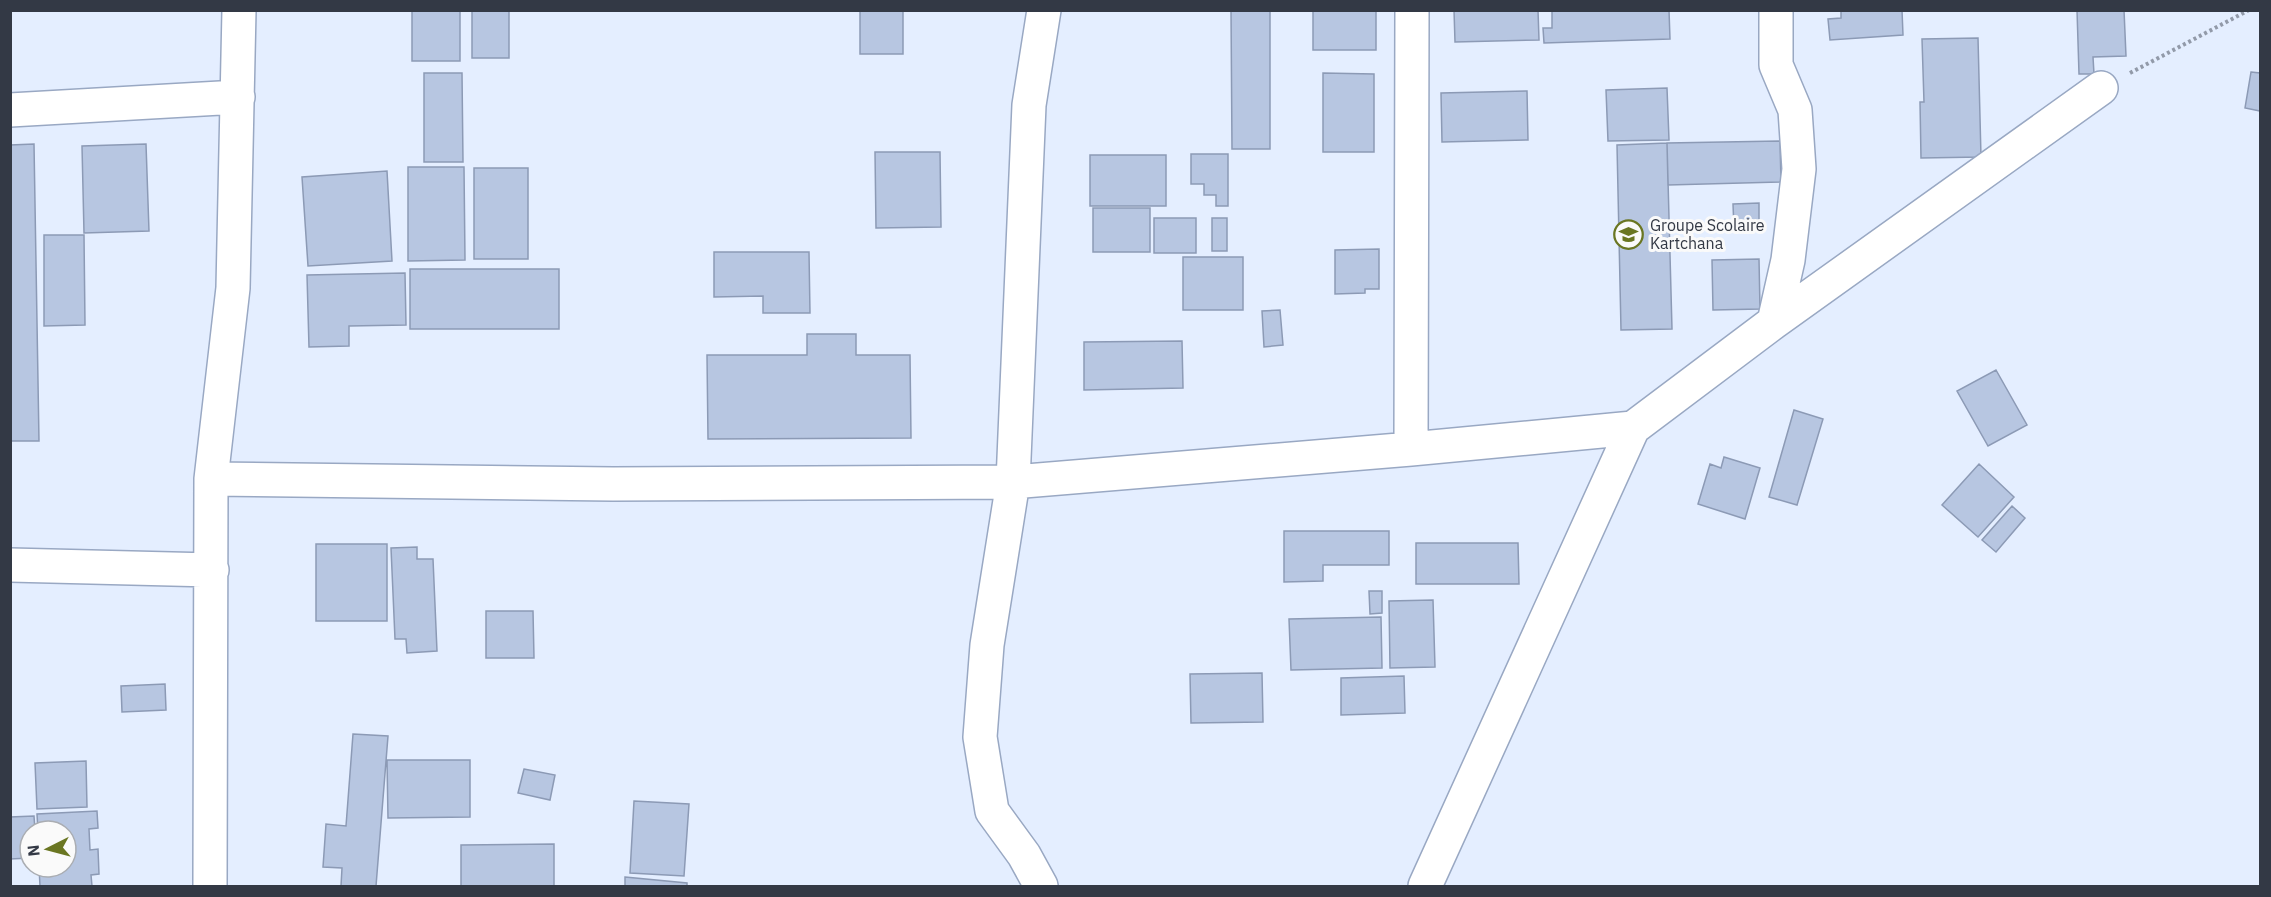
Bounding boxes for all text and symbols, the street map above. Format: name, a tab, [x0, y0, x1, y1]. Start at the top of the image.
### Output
place label: Groupe Scolaire Kartchana	[1650, 215, 1765, 253]
school or university icon: Groupe Scolaire Kartchana	[1613, 218, 1645, 250]
north arrow	[18, 819, 78, 879]
text: N	[23, 844, 44, 857]

